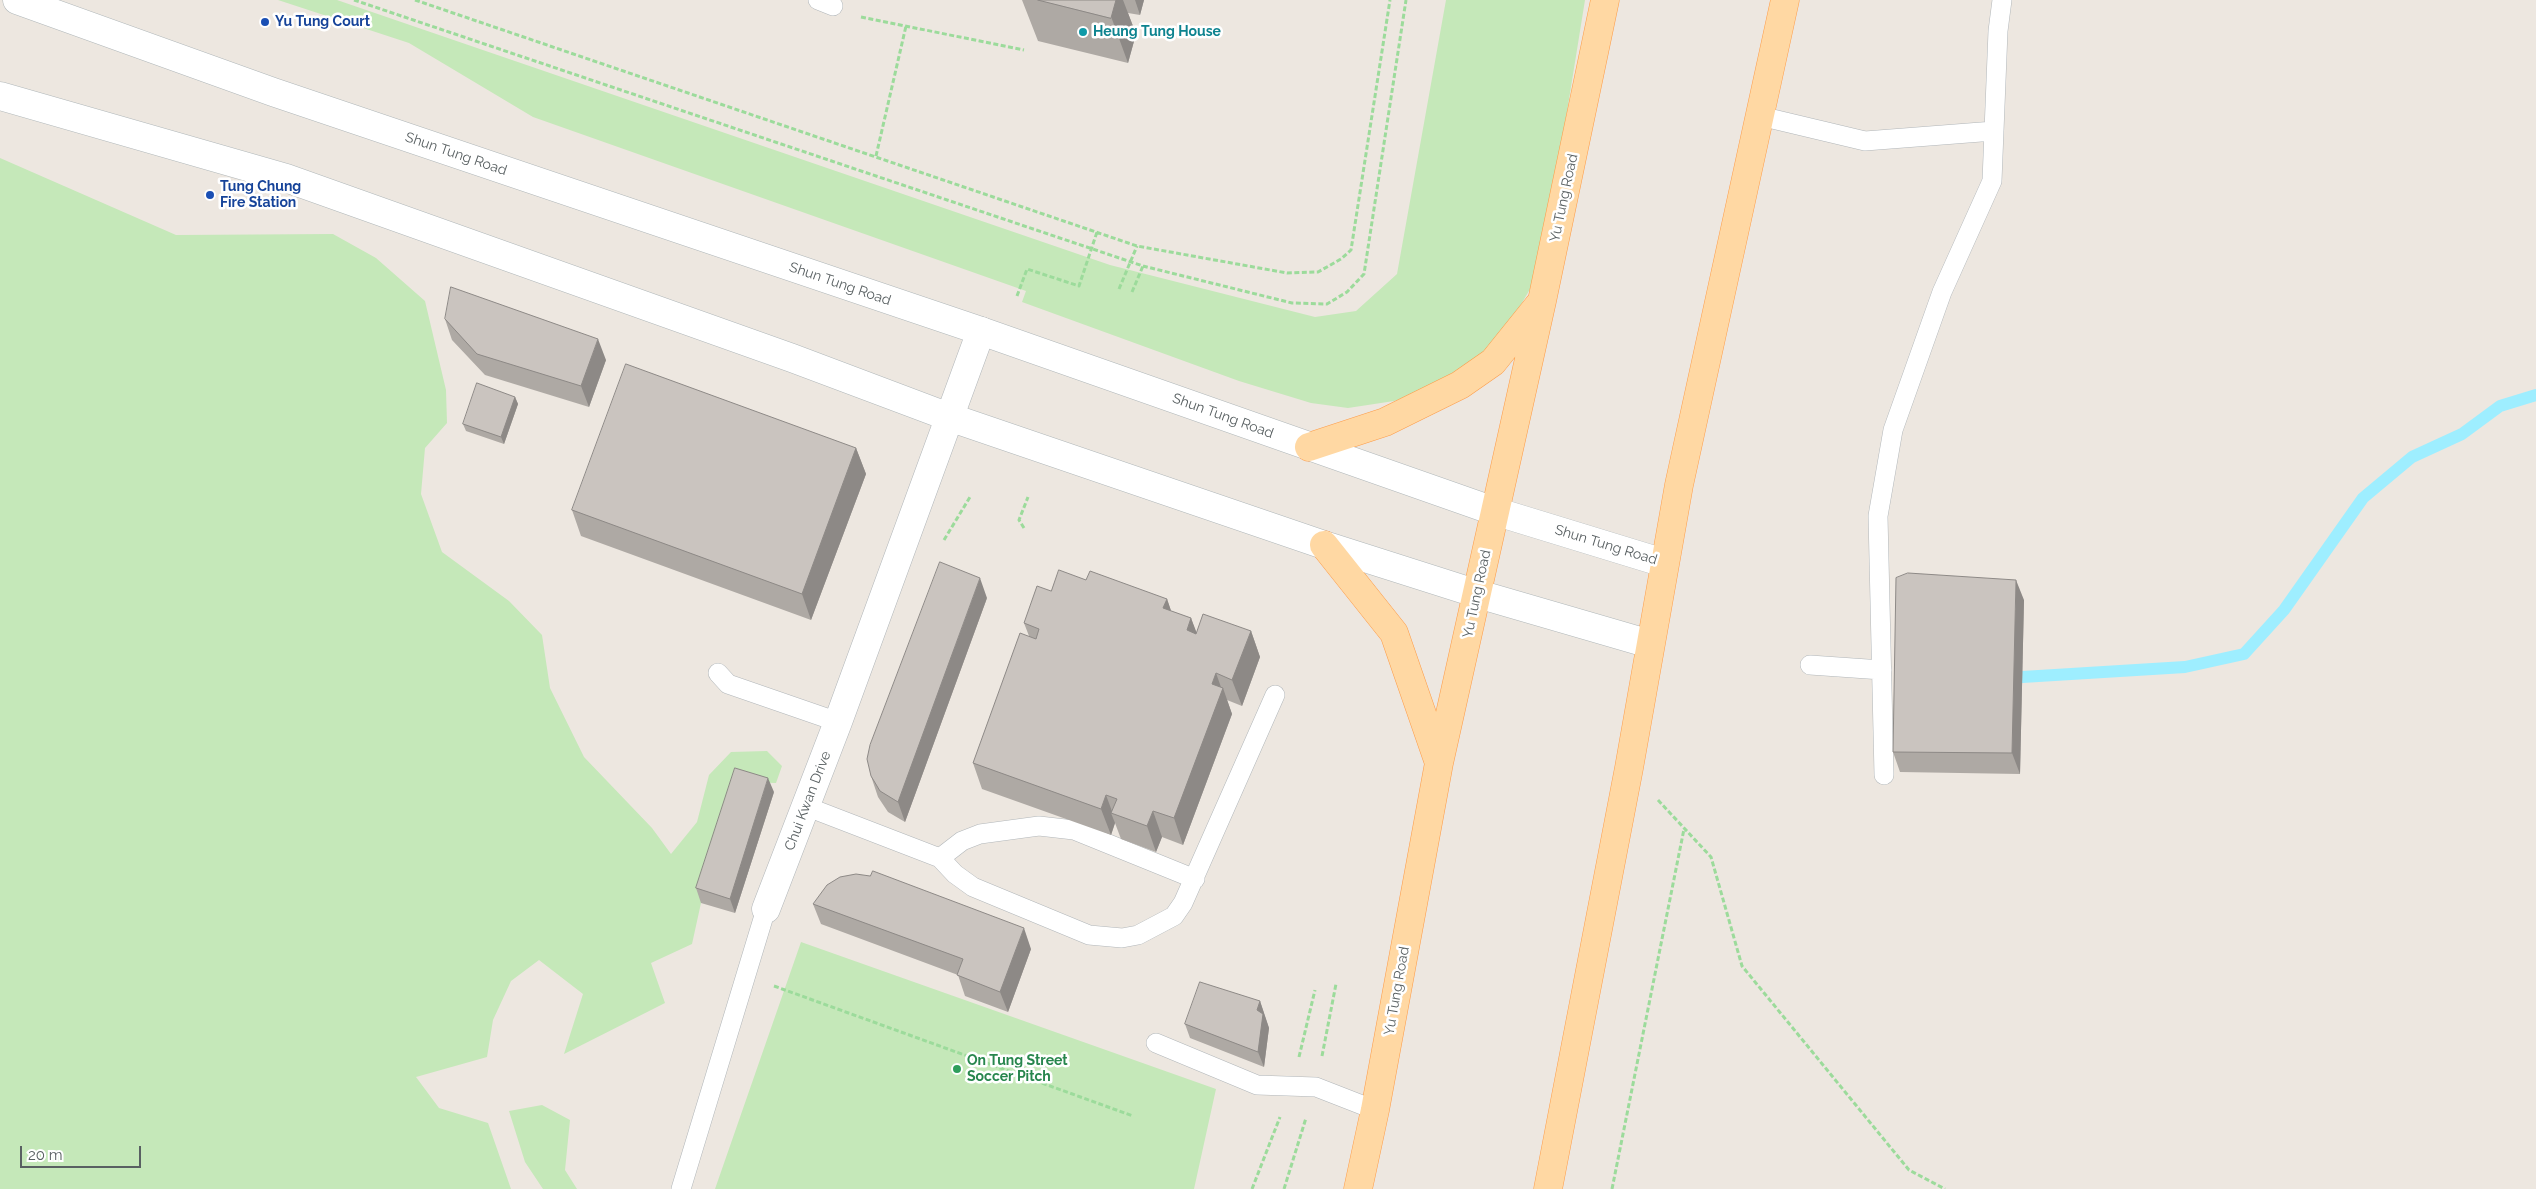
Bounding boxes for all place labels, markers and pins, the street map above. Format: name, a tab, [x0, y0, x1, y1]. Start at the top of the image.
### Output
place label: Yu Tung Court	[275, 14, 370, 30]
marker: Yu Tung Court	[259, 16, 271, 28]
place label: Heung Tung House	[1093, 24, 1221, 40]
marker: Heung Tung House	[1077, 26, 1089, 38]
place label: Tung Chung Fire Station	[220, 179, 301, 212]
marker: Tung Chung Fire Station	[204, 189, 216, 201]
place label: On Tung Street Soccer Pitch	[967, 1053, 1068, 1086]
marker: On Tung Street Soccer Pitch	[951, 1063, 963, 1075]

